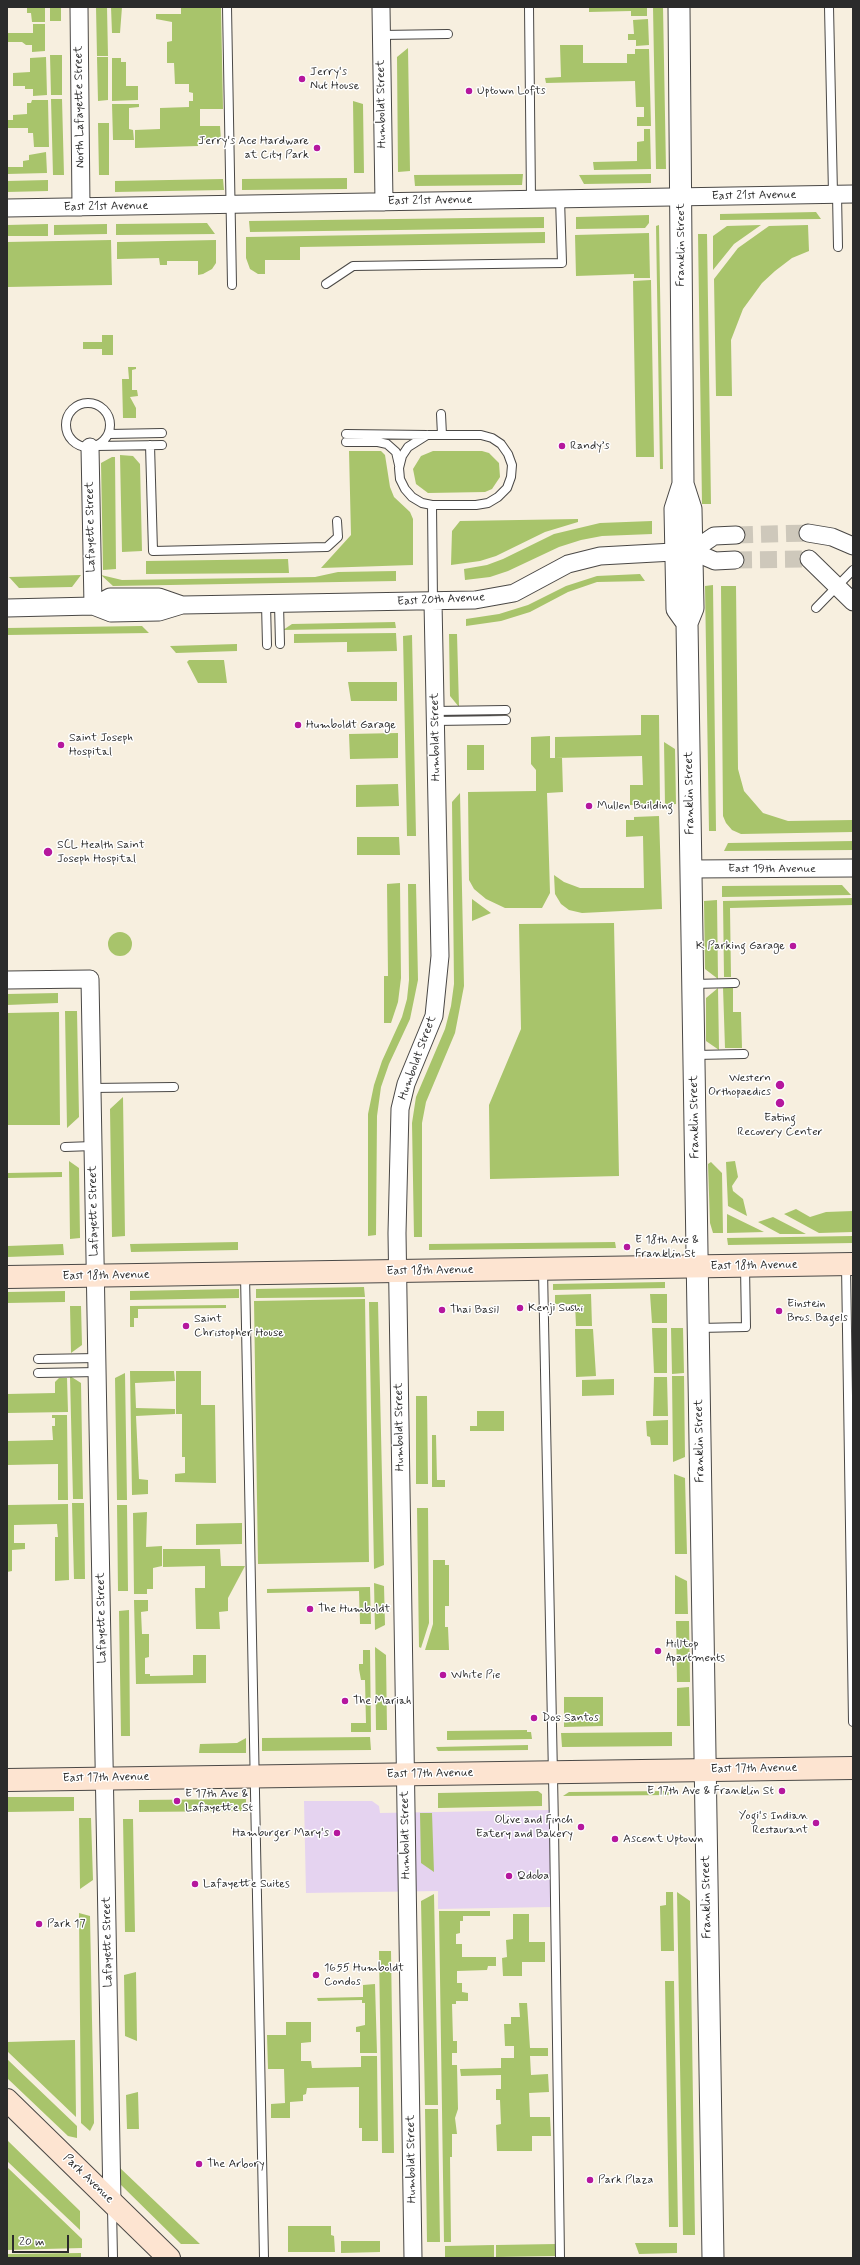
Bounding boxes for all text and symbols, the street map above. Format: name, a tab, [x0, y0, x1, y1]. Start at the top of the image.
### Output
street label: North Lafayette Street	[72, 46, 88, 168]
street label: Humboldt Street	[374, 60, 390, 148]
place label: Jerry's Nut House	[310, 65, 359, 93]
marker: Jerry's Nut House	[297, 74, 307, 84]
place label: Uptown Lofts	[477, 84, 546, 98]
marker: Uptown Lofts	[464, 86, 474, 96]
place label: Jerry's Ace Hardware at City Park	[198, 134, 309, 162]
marker: Jerry's Ace Hardware at City Park	[312, 143, 322, 153]
street label: East 21st Avenue	[712, 188, 796, 204]
street label: East 21st Avenue	[388, 193, 472, 209]
street label: East 21st Avenue	[64, 199, 148, 215]
street label: Franklin Street	[674, 203, 688, 287]
place label: Randy’s	[570, 439, 610, 453]
marker: Randy’s	[557, 441, 567, 451]
street label: Lafayette Street	[83, 481, 99, 573]
street label: East 20th Avenue	[397, 591, 485, 609]
street label: Humboldt Street	[428, 693, 444, 781]
place label: Humboldt Garage	[306, 718, 396, 732]
marker: Humboldt Garage	[293, 720, 303, 730]
place label: Saint Joseph Hospital	[69, 731, 133, 759]
marker: Saint Joseph Hospital	[56, 740, 66, 750]
street label: Franklin Street	[682, 751, 698, 835]
place label: Mullen Building	[597, 799, 673, 813]
marker: Mullen Building	[584, 801, 594, 811]
place label: SCL Health Saint Joseph Hospital	[57, 838, 145, 866]
marker: SCL Health Saint Joseph Hospital	[42, 846, 54, 858]
street label: East 19th Avenue	[728, 862, 816, 876]
place label: K Parking Garage	[696, 939, 785, 953]
marker: K Parking Garage	[788, 941, 798, 951]
street label: Humboldt Street	[396, 1014, 440, 1102]
place label: Western Orthopaedics	[708, 1071, 771, 1099]
street label: Franklin Street	[687, 1075, 703, 1159]
marker: Western Orthopaedics	[774, 1079, 786, 1091]
marker: Eating Recovery Center	[774, 1097, 786, 1109]
place label: Eating Recovery Center	[737, 1111, 823, 1139]
street label: Lafayette Street	[86, 1165, 102, 1257]
place label: E 18th Ave & Franklin St	[635, 1233, 699, 1261]
marker: E 18th Ave & Franklin St	[622, 1242, 632, 1252]
street label: East 18th Avenue	[710, 1258, 798, 1274]
street label: East 18th Avenue	[386, 1263, 474, 1279]
street label: East 18th Avenue	[62, 1268, 150, 1284]
place label: Einstein Bros. Bagels	[787, 1297, 848, 1325]
place label: Kenji Sushi	[528, 1301, 583, 1315]
place label: Thai Basil	[450, 1303, 499, 1317]
marker: Kenji Sushi	[515, 1303, 525, 1313]
marker: Thai Basil	[437, 1305, 447, 1315]
marker: Einstein Bros. Bagels	[774, 1306, 784, 1316]
place label: Saint Christopher House	[194, 1312, 284, 1340]
marker: Saint Christopher House	[181, 1321, 191, 1331]
street label: Humboldt Street	[392, 1383, 408, 1471]
street label: Franklin Street	[692, 1399, 708, 1483]
street label: Lafayette Street	[94, 1572, 110, 1664]
place label: The Humboldt	[318, 1602, 390, 1616]
marker: The Humboldt	[305, 1604, 315, 1614]
place label: Hilltop Apartments	[666, 1637, 725, 1665]
marker: Hilltop Apartments	[653, 1646, 663, 1656]
place label: White Pie	[451, 1668, 500, 1682]
marker: White Pie	[438, 1670, 448, 1680]
place label: The Mariah	[353, 1694, 411, 1708]
marker: The Mariah	[340, 1696, 350, 1706]
place label: Dos Santos	[542, 1711, 599, 1725]
marker: Dos Santos	[529, 1713, 539, 1723]
street label: East 17th Avenue	[711, 1761, 797, 1777]
street label: East 17th Avenue	[387, 1766, 473, 1782]
street label: East 17th Avenue	[63, 1770, 149, 1786]
place label: E 17th Ave & Franklin St	[647, 1784, 774, 1798]
marker: E 17th Ave & Franklin St	[777, 1786, 787, 1796]
place label: E 17th Ave & Lafayette St	[185, 1787, 253, 1815]
street label: Humboldt Street	[398, 1791, 414, 1879]
marker: E 17th Ave & Lafayette St	[172, 1796, 182, 1806]
place label: Yogi's Indian Restaurant	[739, 1809, 808, 1837]
place label: Olive and Finch Eatery and Bakery	[476, 1813, 573, 1841]
marker: Yogi's Indian Restaurant	[811, 1818, 821, 1828]
marker: Olive and Finch Eatery and Bakery	[576, 1822, 586, 1832]
place label: Hamburger Mary's	[232, 1826, 329, 1840]
marker: Hamburger Mary's	[332, 1828, 342, 1838]
place label: Ascent Uptown	[623, 1832, 703, 1846]
marker: Ascent Uptown	[610, 1834, 620, 1844]
street label: Franklin Street	[699, 1855, 715, 1939]
place label: Qdoba	[517, 1869, 549, 1883]
marker: Qdoba	[504, 1871, 514, 1881]
place label: Lafayette Suites	[203, 1877, 290, 1891]
marker: Lafayette Suites	[190, 1879, 200, 1889]
street label: Lafayette Street	[100, 1896, 116, 1988]
place label: Park 17	[47, 1917, 86, 1931]
marker: Park 17	[34, 1919, 44, 1929]
place label: 1655 Humboldt Condos	[324, 1961, 404, 1989]
marker: 1655 Humboldt Condos	[311, 1970, 321, 1980]
street label: Humboldt Street	[404, 2115, 420, 2203]
street label: Park Avenue	[60, 2151, 116, 2207]
place label: The Arbory	[207, 2157, 265, 2171]
marker: The Arbory	[194, 2159, 204, 2169]
place label: Park Plaza	[598, 2173, 653, 2187]
marker: Park Plaza	[585, 2175, 595, 2185]
scale bar	[14, 2227, 71, 2253]
text: 20 m	[19, 2234, 45, 2250]

